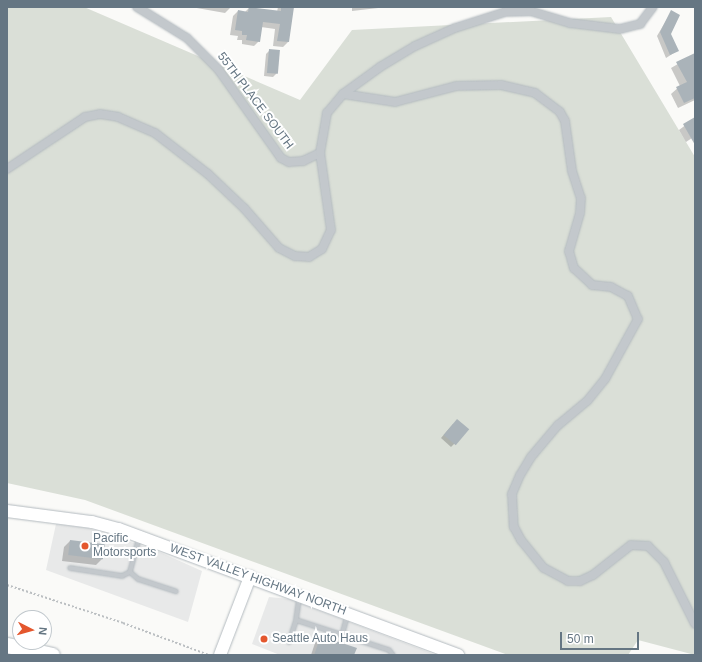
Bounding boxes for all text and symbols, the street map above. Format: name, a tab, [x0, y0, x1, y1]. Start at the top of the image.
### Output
street label: 55TH PLACE SOUTH	[214, 50, 296, 152]
place label: Pacific Motorsports	[93, 532, 156, 560]
marker: Pacific Motorsports	[80, 541, 90, 551]
street label: WEST VALLEY HIGHWAY NORTH	[167, 541, 349, 619]
north arrow	[12, 610, 52, 650]
scale bar	[562, 624, 641, 650]
text: N	[37, 627, 49, 636]
place label: Seattle Auto Haus	[272, 632, 369, 646]
text: 50 m	[567, 632, 594, 646]
marker: Seattle Auto Haus	[259, 634, 269, 644]

